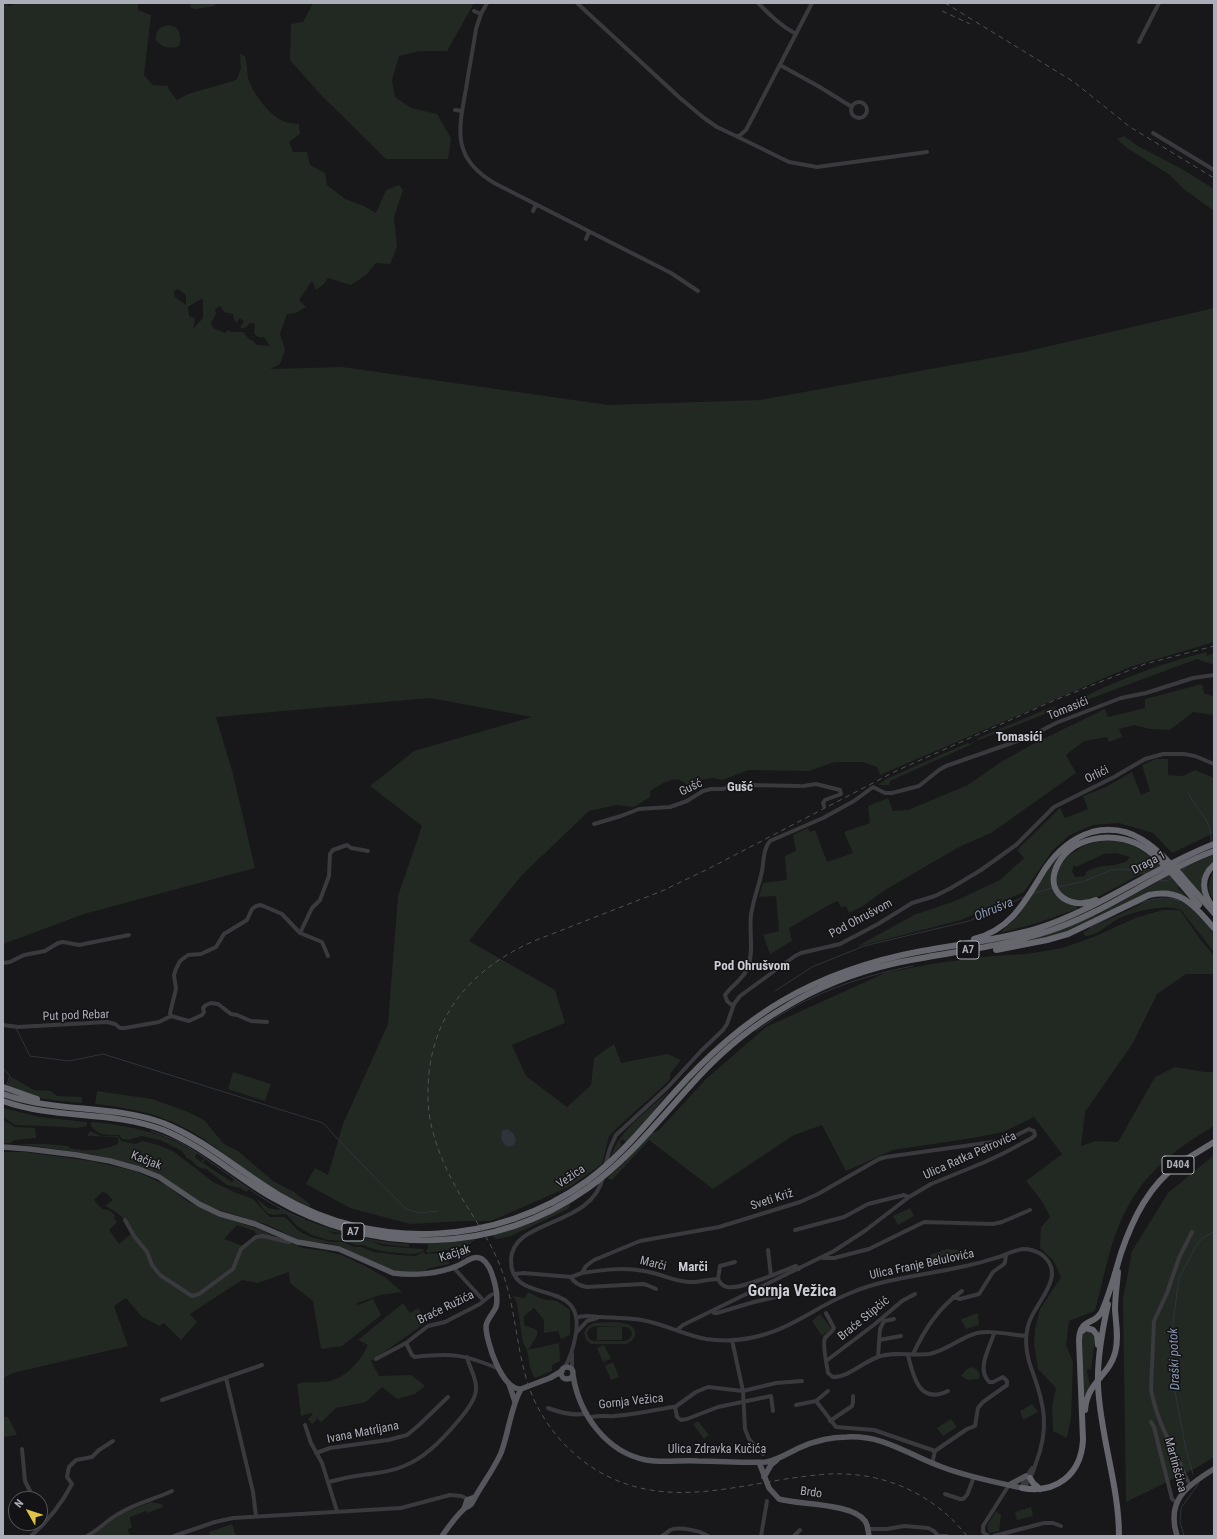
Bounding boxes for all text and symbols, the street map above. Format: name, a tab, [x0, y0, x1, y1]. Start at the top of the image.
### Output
street label: Tomasići	[1045, 694, 1091, 724]
district label: Tomasići	[996, 730, 1042, 746]
street label: Orlići	[1083, 763, 1111, 787]
street label: Gušć	[677, 776, 705, 800]
district label: Gušć	[727, 780, 753, 796]
street label: Draga 1	[1130, 848, 1168, 878]
water label: Ohrušva	[972, 895, 1016, 925]
street label: Pod Ohrušvom	[827, 896, 895, 942]
road number: A7	[957, 941, 979, 959]
district label: Pod Ohrušvom	[714, 959, 790, 975]
street label: Put pod Rebar	[42, 1008, 110, 1024]
street label: Ulica Ratka Petrovića	[921, 1129, 1019, 1183]
street label: Kačjak	[129, 1149, 163, 1173]
road number: D404	[1162, 1156, 1194, 1174]
street label: Vežica	[554, 1162, 588, 1192]
street label: Sveti Križ	[749, 1186, 795, 1214]
road number: A7	[342, 1223, 364, 1241]
street label: Kačjak	[438, 1242, 472, 1266]
street label: Ulica Franje Belulovića	[868, 1247, 976, 1283]
street label: Marči	[638, 1254, 668, 1274]
district label: Marči	[678, 1260, 708, 1276]
district label: Gornja Vežica	[748, 1282, 836, 1302]
street label: Braće Ružića	[415, 1288, 477, 1328]
street label: Braće Stipčić	[835, 1294, 893, 1344]
water label: Draški potok	[1166, 1328, 1184, 1390]
street label: Gornja Vežica	[598, 1391, 664, 1413]
street label: Ivana Matrljana	[326, 1419, 400, 1447]
street label: Martinšćica	[1161, 1436, 1189, 1494]
street label: Ulica Zdravka Kučića	[668, 1443, 766, 1457]
street label: Brdo	[799, 1484, 823, 1502]
north arrow	[8, 1491, 48, 1531]
text: N	[12, 1497, 26, 1510]

